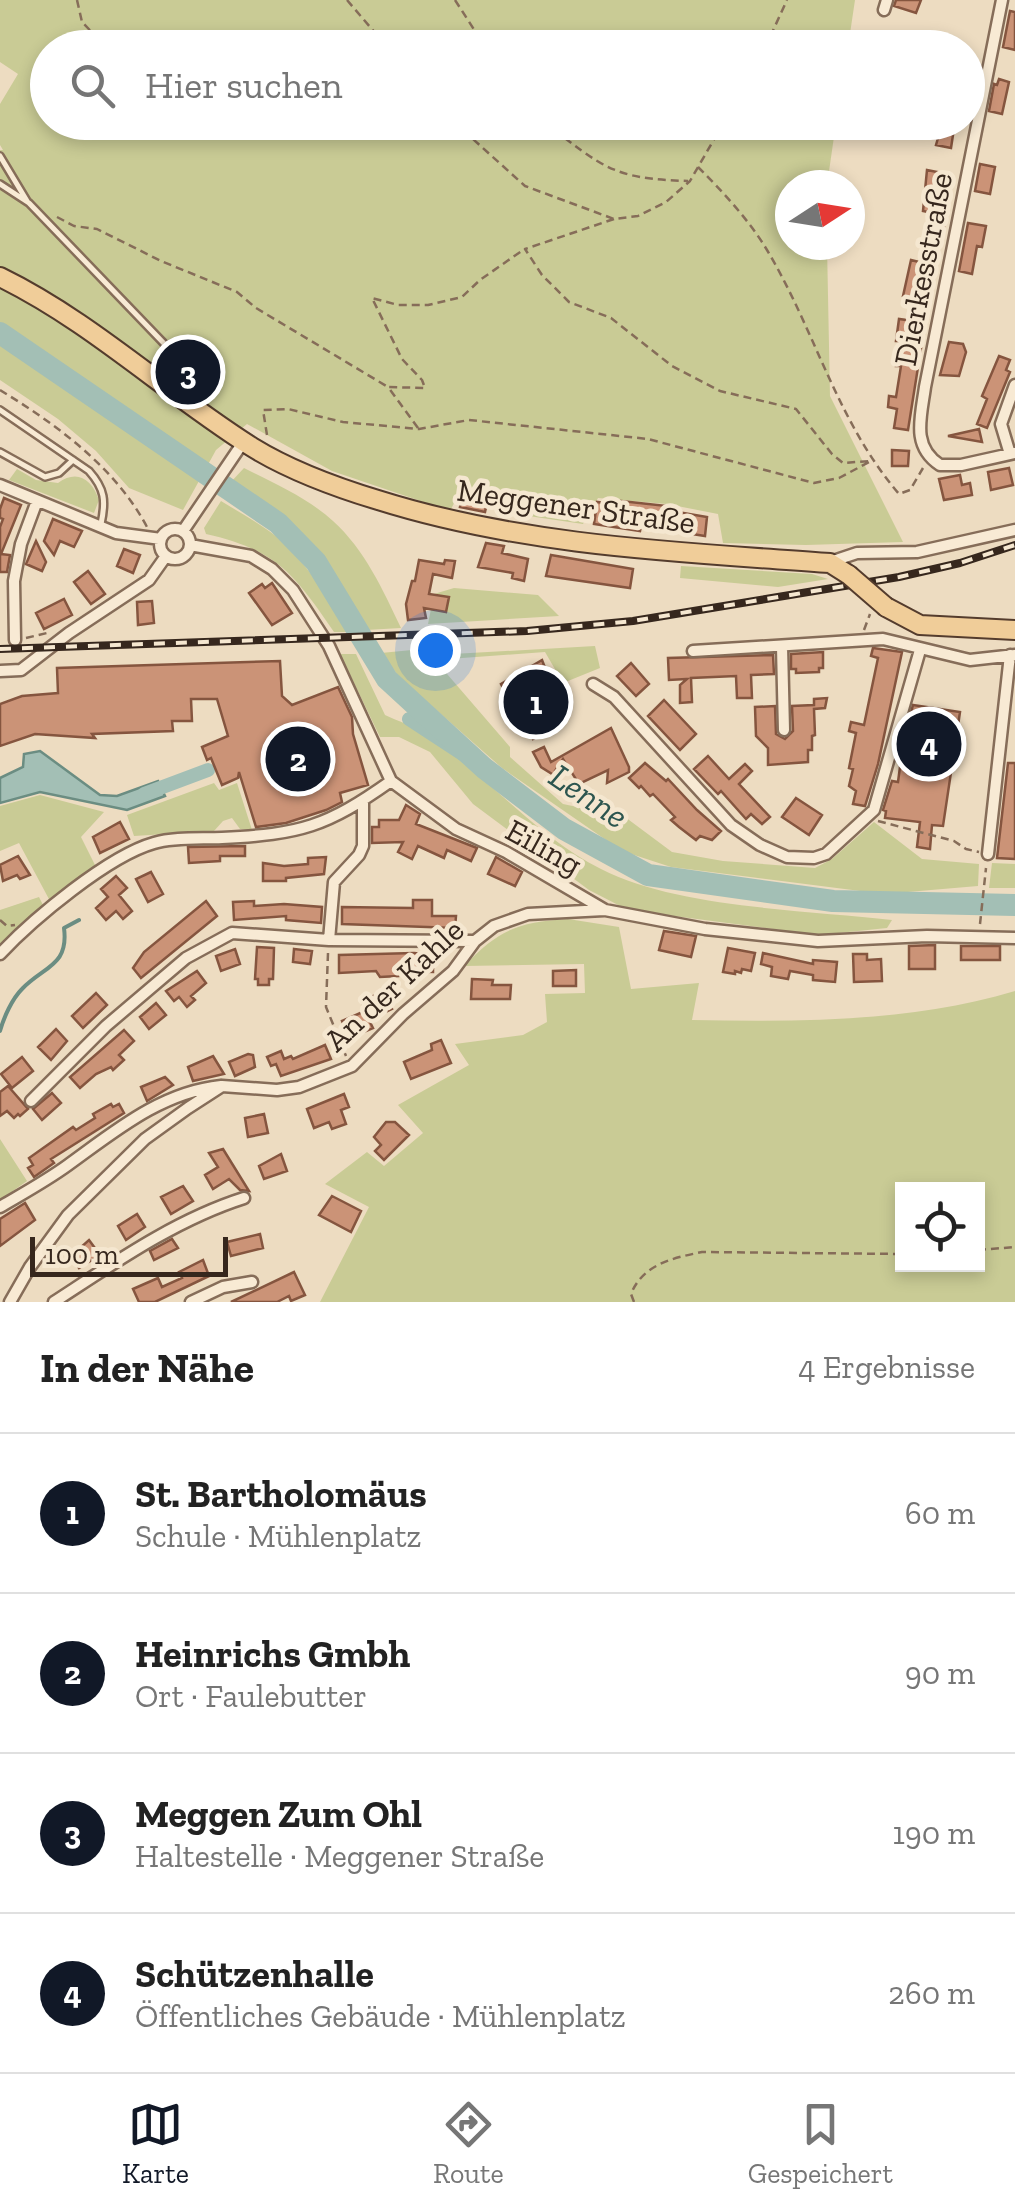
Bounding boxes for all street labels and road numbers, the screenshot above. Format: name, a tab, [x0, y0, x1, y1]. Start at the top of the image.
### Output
street label: Dierkesstraße	[886, 169, 960, 369]
street label: Meggener Straße	[455, 470, 697, 542]
street label: Eiling	[499, 811, 589, 883]
street label: An der Kahle	[316, 911, 472, 1059]

